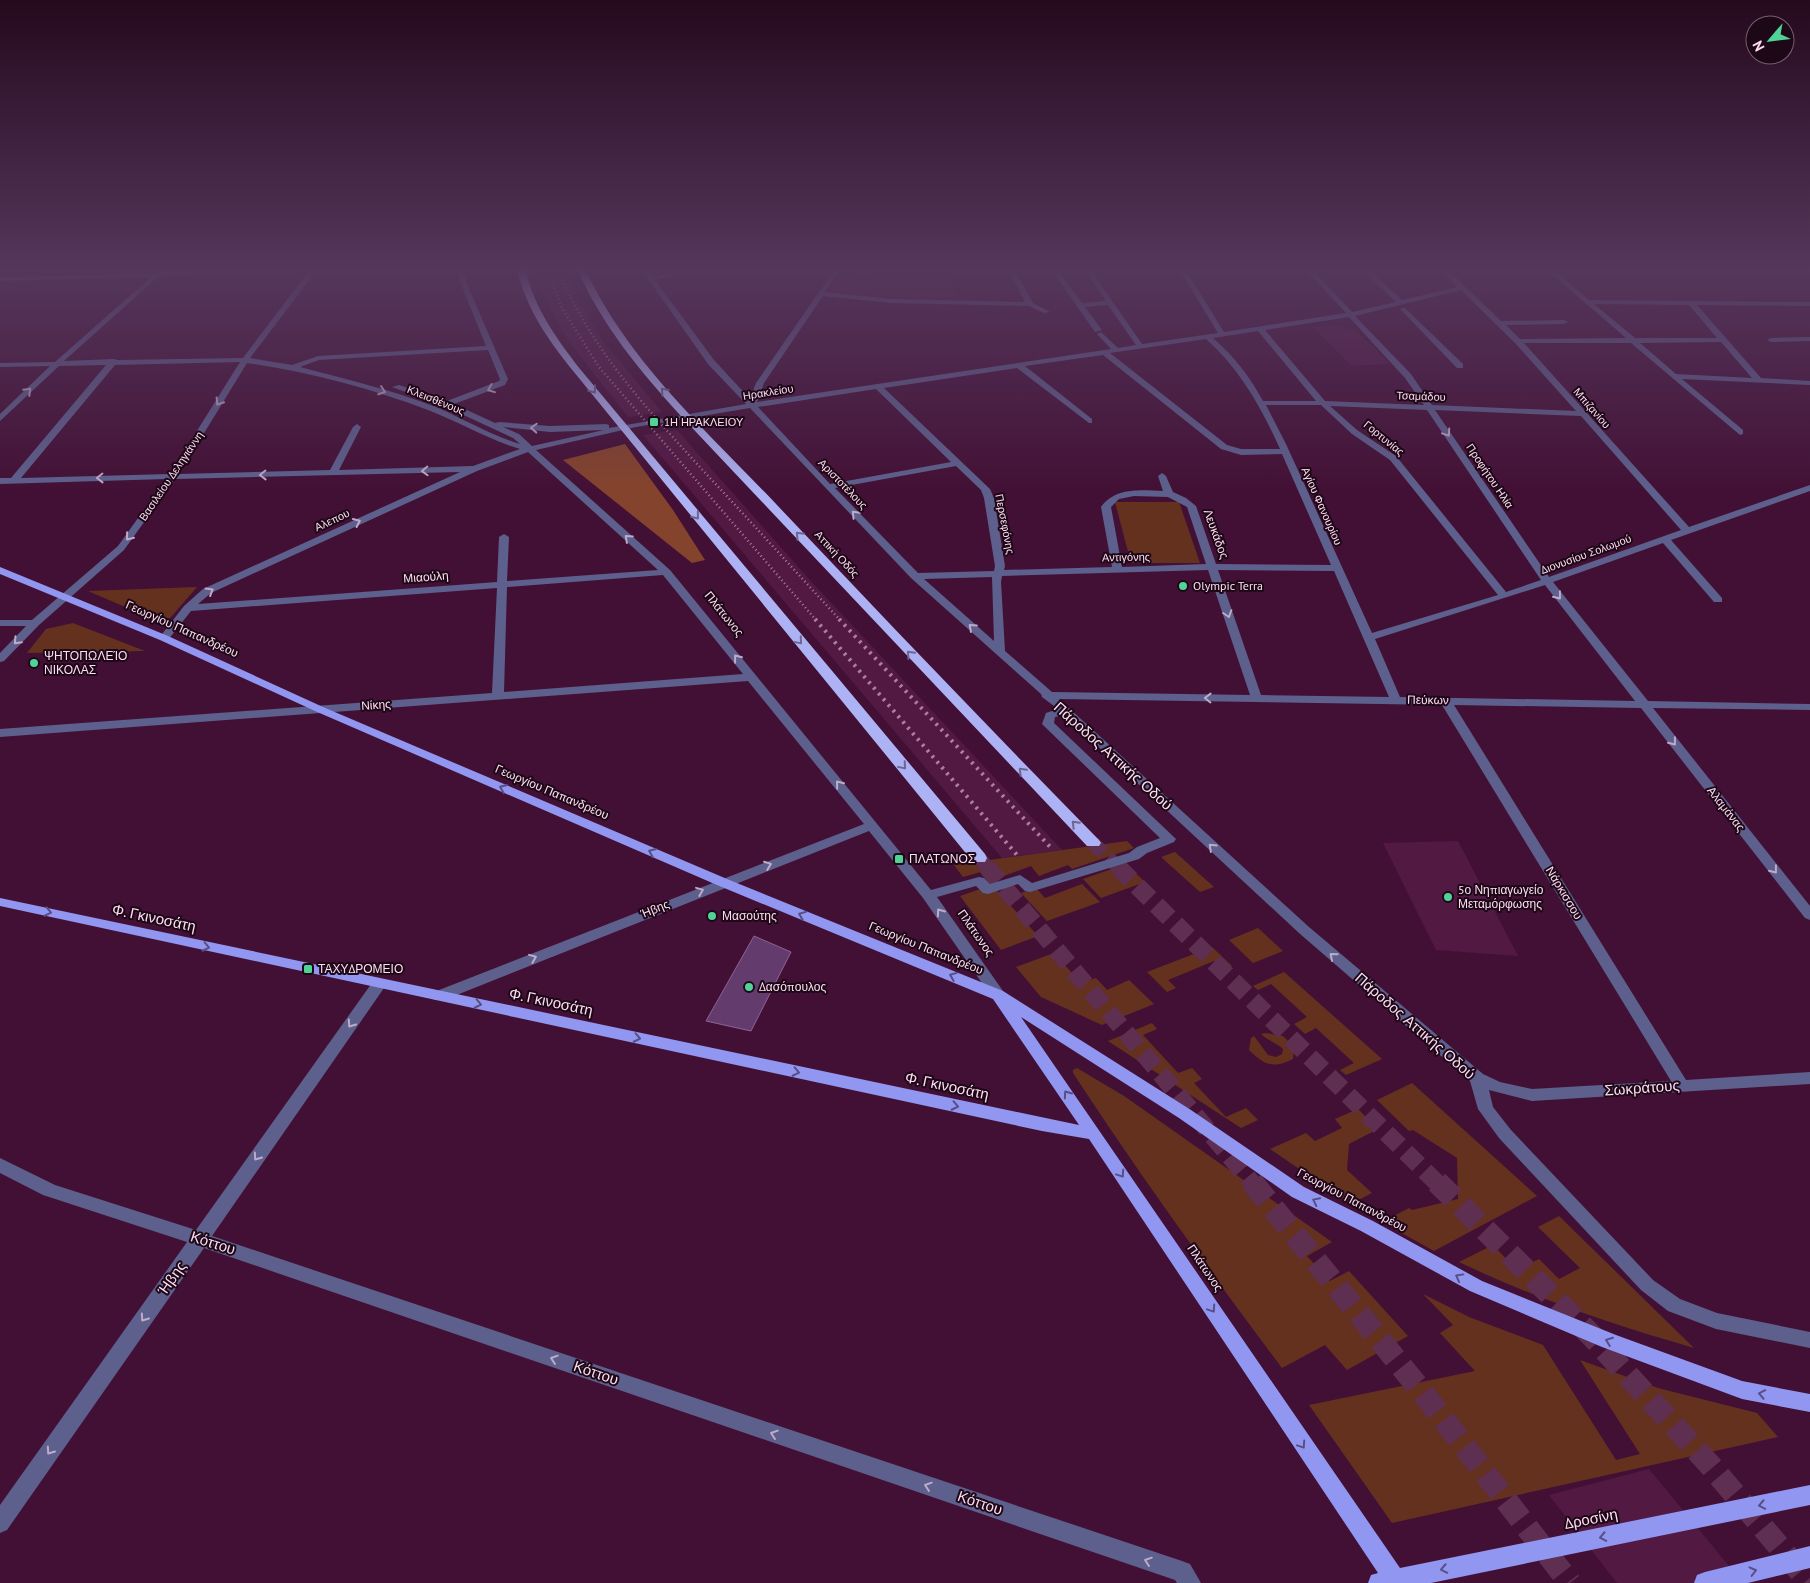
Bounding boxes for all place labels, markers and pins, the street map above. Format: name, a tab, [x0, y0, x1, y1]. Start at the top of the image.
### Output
place label: 1Η ΗΡΑΚΛΕΙΟΥ	[664, 415, 744, 429]
marker: 1Η ΗΡΑΚΛΕΙΟΥ	[648, 416, 660, 428]
place label: Olympic Terra	[1193, 578, 1263, 593]
marker: Olympic Terra	[1177, 580, 1189, 592]
place label: ΨΗΤΟΠΩΛΕΊΟ ΝΙΚΟΛΑΣ	[44, 648, 127, 677]
marker: ΨΗΤΟΠΩΛΕΊΟ ΝΙΚΟΛΑΣ	[28, 657, 40, 669]
place label: ΠΛΑΤΩΝΟΣ	[909, 851, 975, 866]
marker: ΠΛΑΤΩΝΟΣ	[893, 853, 905, 865]
place label: 5ο Νηπιαγωγείο Μεταμόρφωσης	[1458, 882, 1544, 911]
marker: 5ο Νηπιαγωγείο Μεταμόρφωσης	[1442, 891, 1454, 903]
place label: Μασούτης	[722, 908, 777, 923]
marker: Μασούτης	[706, 910, 718, 922]
place label: ΤΑΧΥΔΡΟΜΕΙΟ	[318, 961, 403, 976]
marker: ΤΑΧΥΔΡΟΜΕΙΟ	[302, 963, 314, 975]
place label: Δασόπουλος	[759, 979, 827, 994]
marker: Δασόπουλος	[743, 981, 755, 993]

